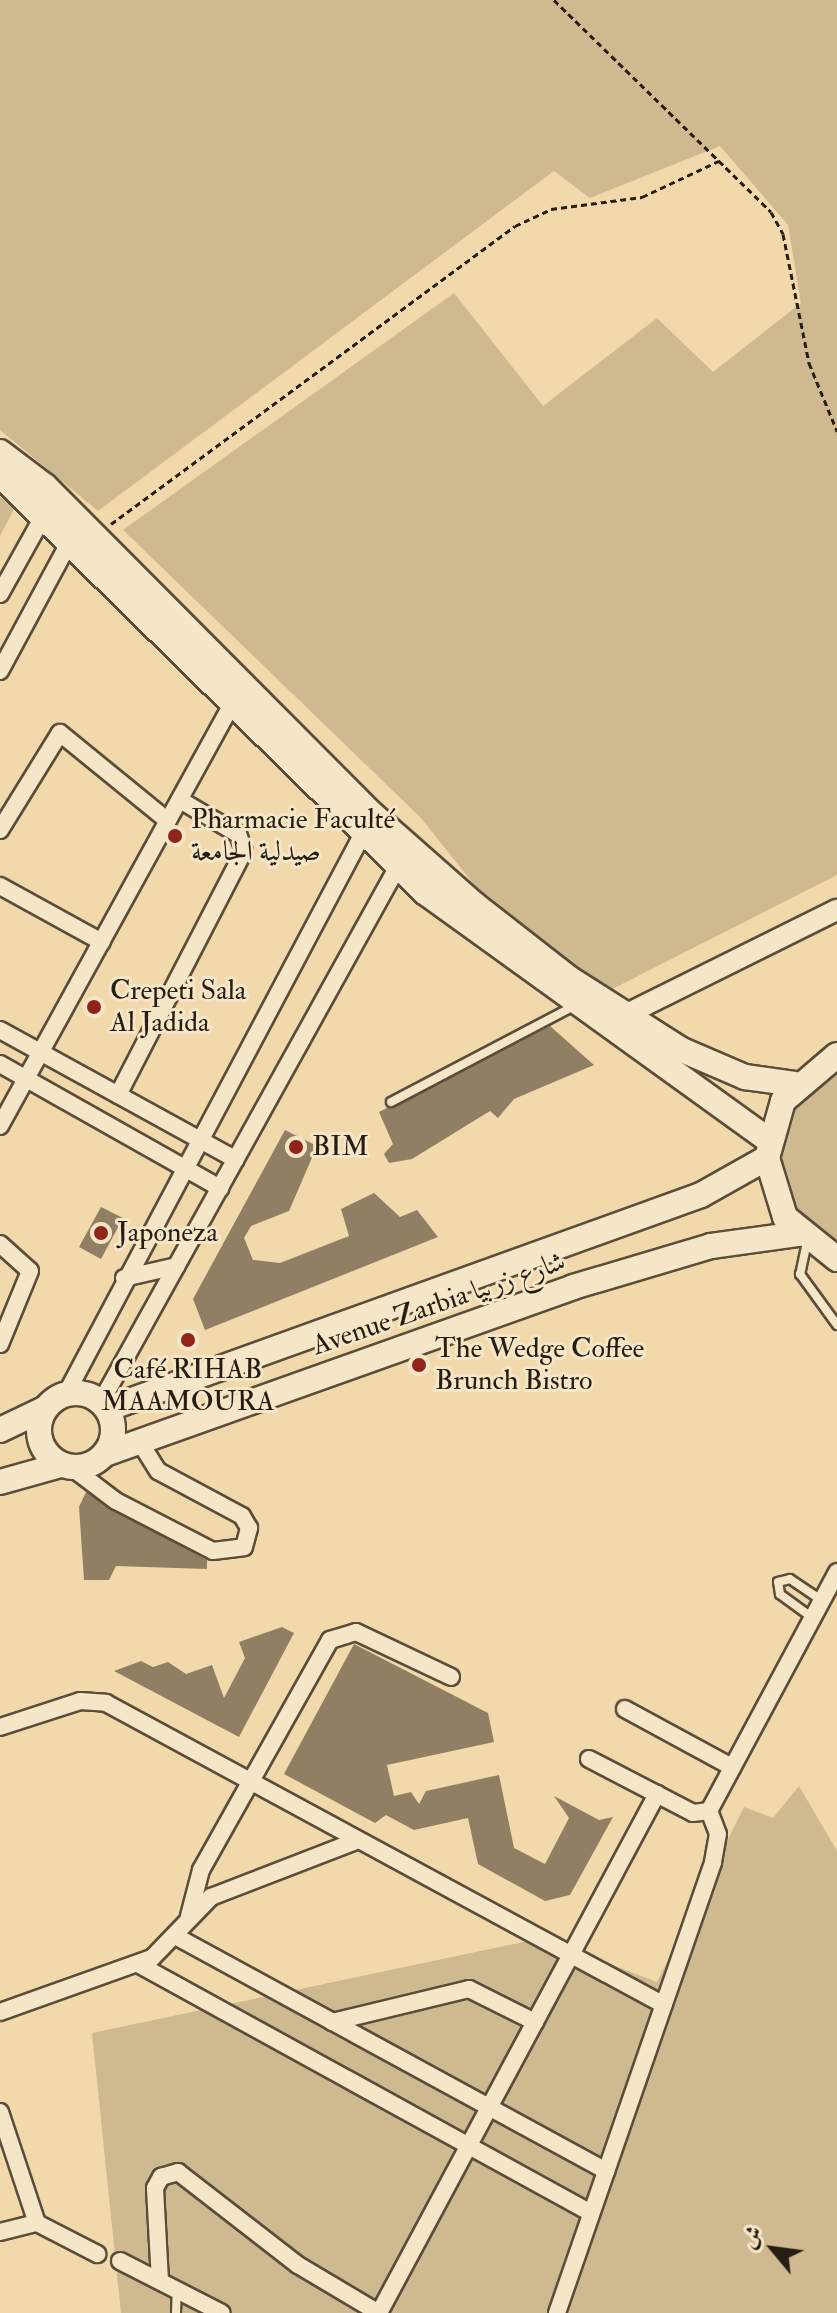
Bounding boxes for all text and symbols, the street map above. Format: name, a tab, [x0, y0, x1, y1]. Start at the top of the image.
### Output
place label: Pharmacie Faculté صيدلية الجامعة	[191, 803, 395, 869]
marker: Pharmacie Faculté صيدلية الجامعة	[166, 827, 184, 845]
place label: Crepeti Sala Al Jadida	[110, 974, 246, 1040]
marker: Crepeti Sala Al Jadida	[85, 998, 103, 1016]
place label: BIM	[312, 1130, 369, 1164]
marker: BIM	[287, 1138, 305, 1156]
place label: Japoneza	[117, 1216, 218, 1250]
marker: Japoneza	[92, 1224, 110, 1242]
street label: Avenue Zarbia شارع زربيا	[308, 1245, 570, 1363]
marker: Café RIHAB MAAMOURA	[179, 1331, 197, 1349]
place label: The Wedge Coffee Brunch Bistro	[435, 1332, 644, 1398]
place label: Café RIHAB MAAMOURA	[101, 1353, 275, 1419]
marker: The Wedge Coffee Brunch Bistro	[410, 1356, 428, 1374]
north arrow	[733, 2209, 813, 2289]
text: ش	[734, 2221, 770, 2254]

